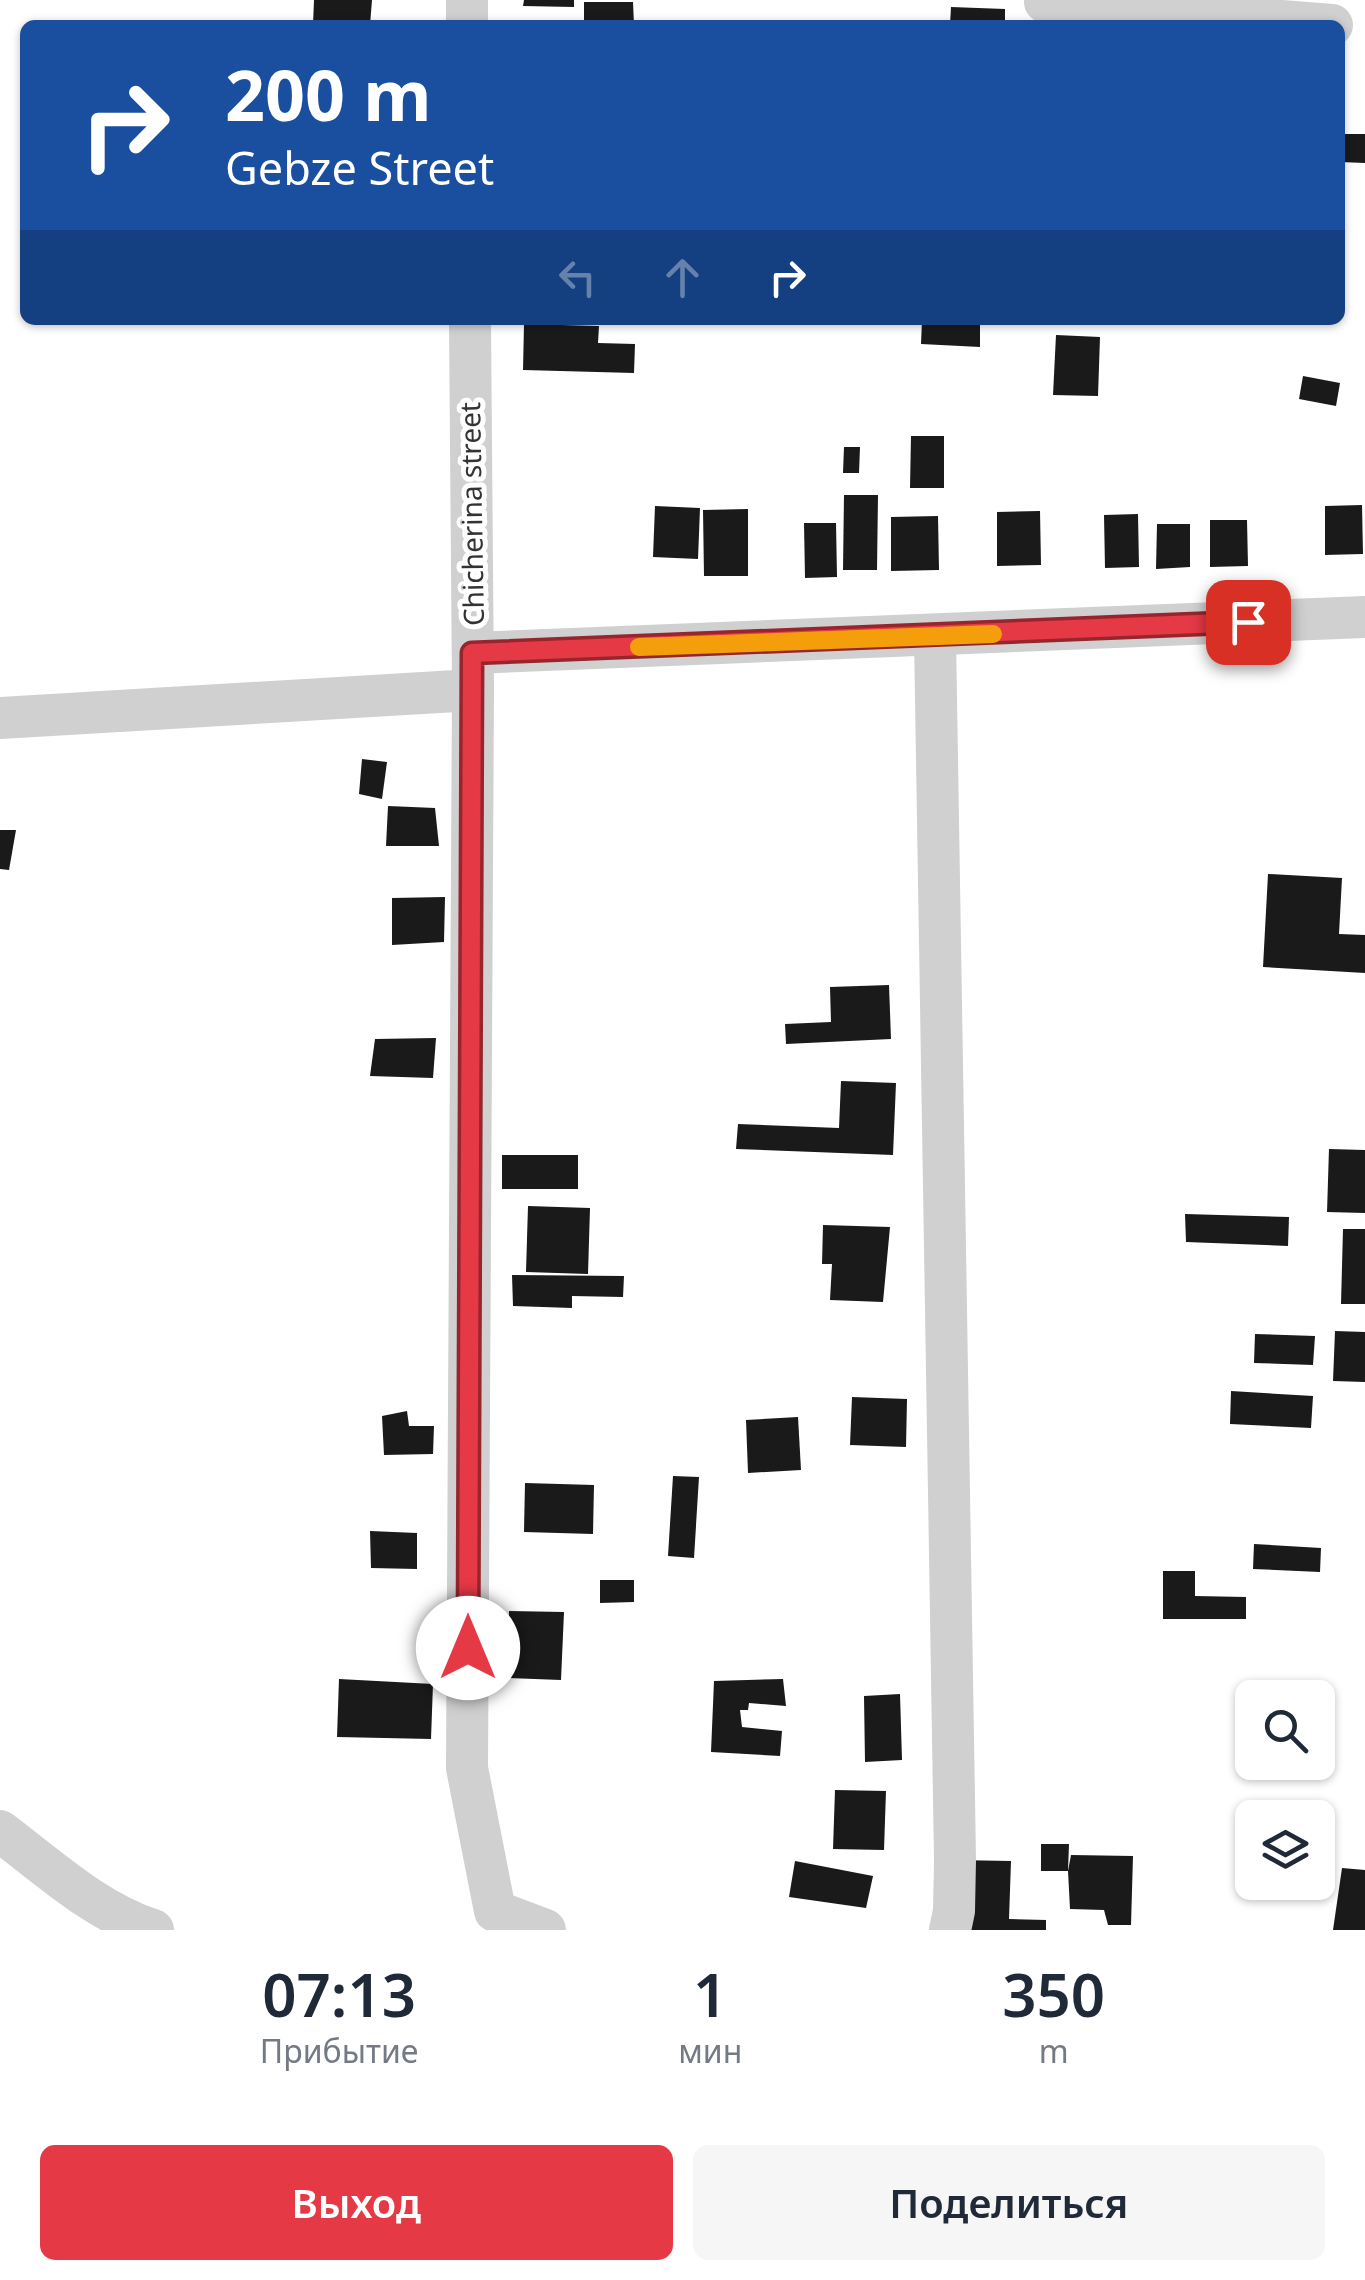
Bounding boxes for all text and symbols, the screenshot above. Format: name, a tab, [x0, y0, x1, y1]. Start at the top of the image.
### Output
text: 200 m	[225, 46, 432, 142]
icon: right	[60, 60, 190, 190]
text: Gebze Street	[225, 137, 494, 198]
icon: left	[550, 250, 605, 305]
icon: ahead	[655, 250, 710, 305]
icon: right	[760, 250, 815, 305]
street label: Chicherina street	[450, 402, 492, 626]
pin	[1206, 580, 1291, 665]
icon: arrive	[1221, 595, 1276, 650]
position arrow	[416, 1596, 520, 1700]
map controls	[1235, 1680, 1335, 1900]
button: search	[1235, 1680, 1335, 1780]
button: layers	[1235, 1800, 1335, 1900]
text: 07:13	[262, 1953, 416, 2035]
text: 1	[693, 1953, 727, 2035]
text: 350	[1002, 1953, 1105, 2035]
text: Прибытие	[260, 2029, 418, 2072]
text: мин	[678, 2029, 742, 2072]
text: m	[1039, 2029, 1069, 2072]
button: Выход	[40, 2145, 673, 2260]
button: Поделиться	[693, 2145, 1325, 2260]

